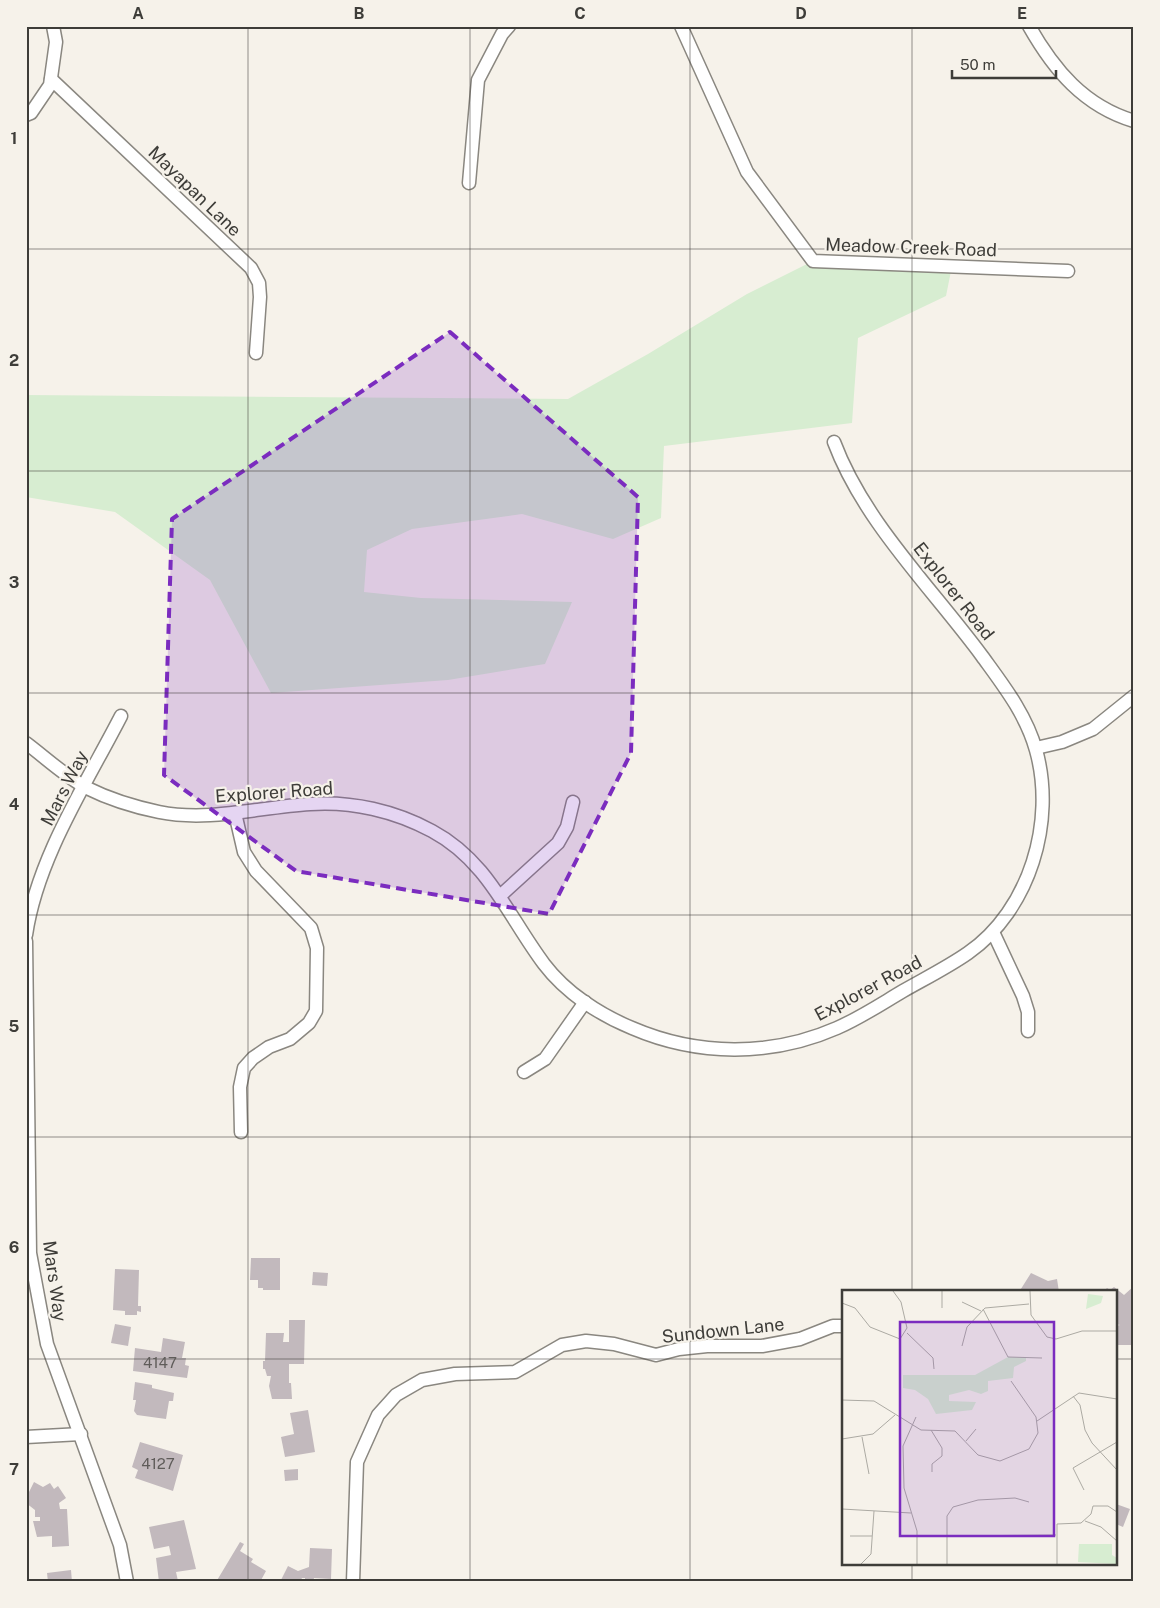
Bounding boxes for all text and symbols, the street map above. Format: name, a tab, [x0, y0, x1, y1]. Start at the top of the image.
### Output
text: A	[132, 4, 144, 23]
text: B	[354, 4, 365, 23]
text: C	[574, 4, 586, 23]
text: D	[795, 4, 807, 23]
text: E	[1017, 4, 1027, 23]
scale bar	[952, 48, 1056, 80]
text: 50 m	[960, 56, 995, 73]
text: 1	[11, 129, 17, 148]
street label: Mayapan Lane	[144, 141, 246, 241]
street label: Meadow Creek Road	[825, 234, 997, 260]
text: 2	[9, 351, 19, 370]
street label: Explorer Road	[909, 538, 999, 644]
text: 3	[9, 573, 19, 592]
street label: Mars Way	[36, 747, 92, 829]
street label: Explorer Road	[214, 777, 334, 807]
text: 4	[9, 795, 20, 814]
street label: Explorer Road	[811, 951, 925, 1025]
text: 5	[9, 1017, 20, 1036]
text: 6	[9, 1238, 19, 1257]
street label: Mars Way	[39, 1239, 71, 1323]
inset map	[842, 1290, 1118, 1566]
street label: Sundown Lane	[661, 1313, 785, 1347]
house number: 4147	[143, 1354, 177, 1371]
house number: 4127	[141, 1455, 175, 1472]
text: 7	[9, 1460, 19, 1479]

